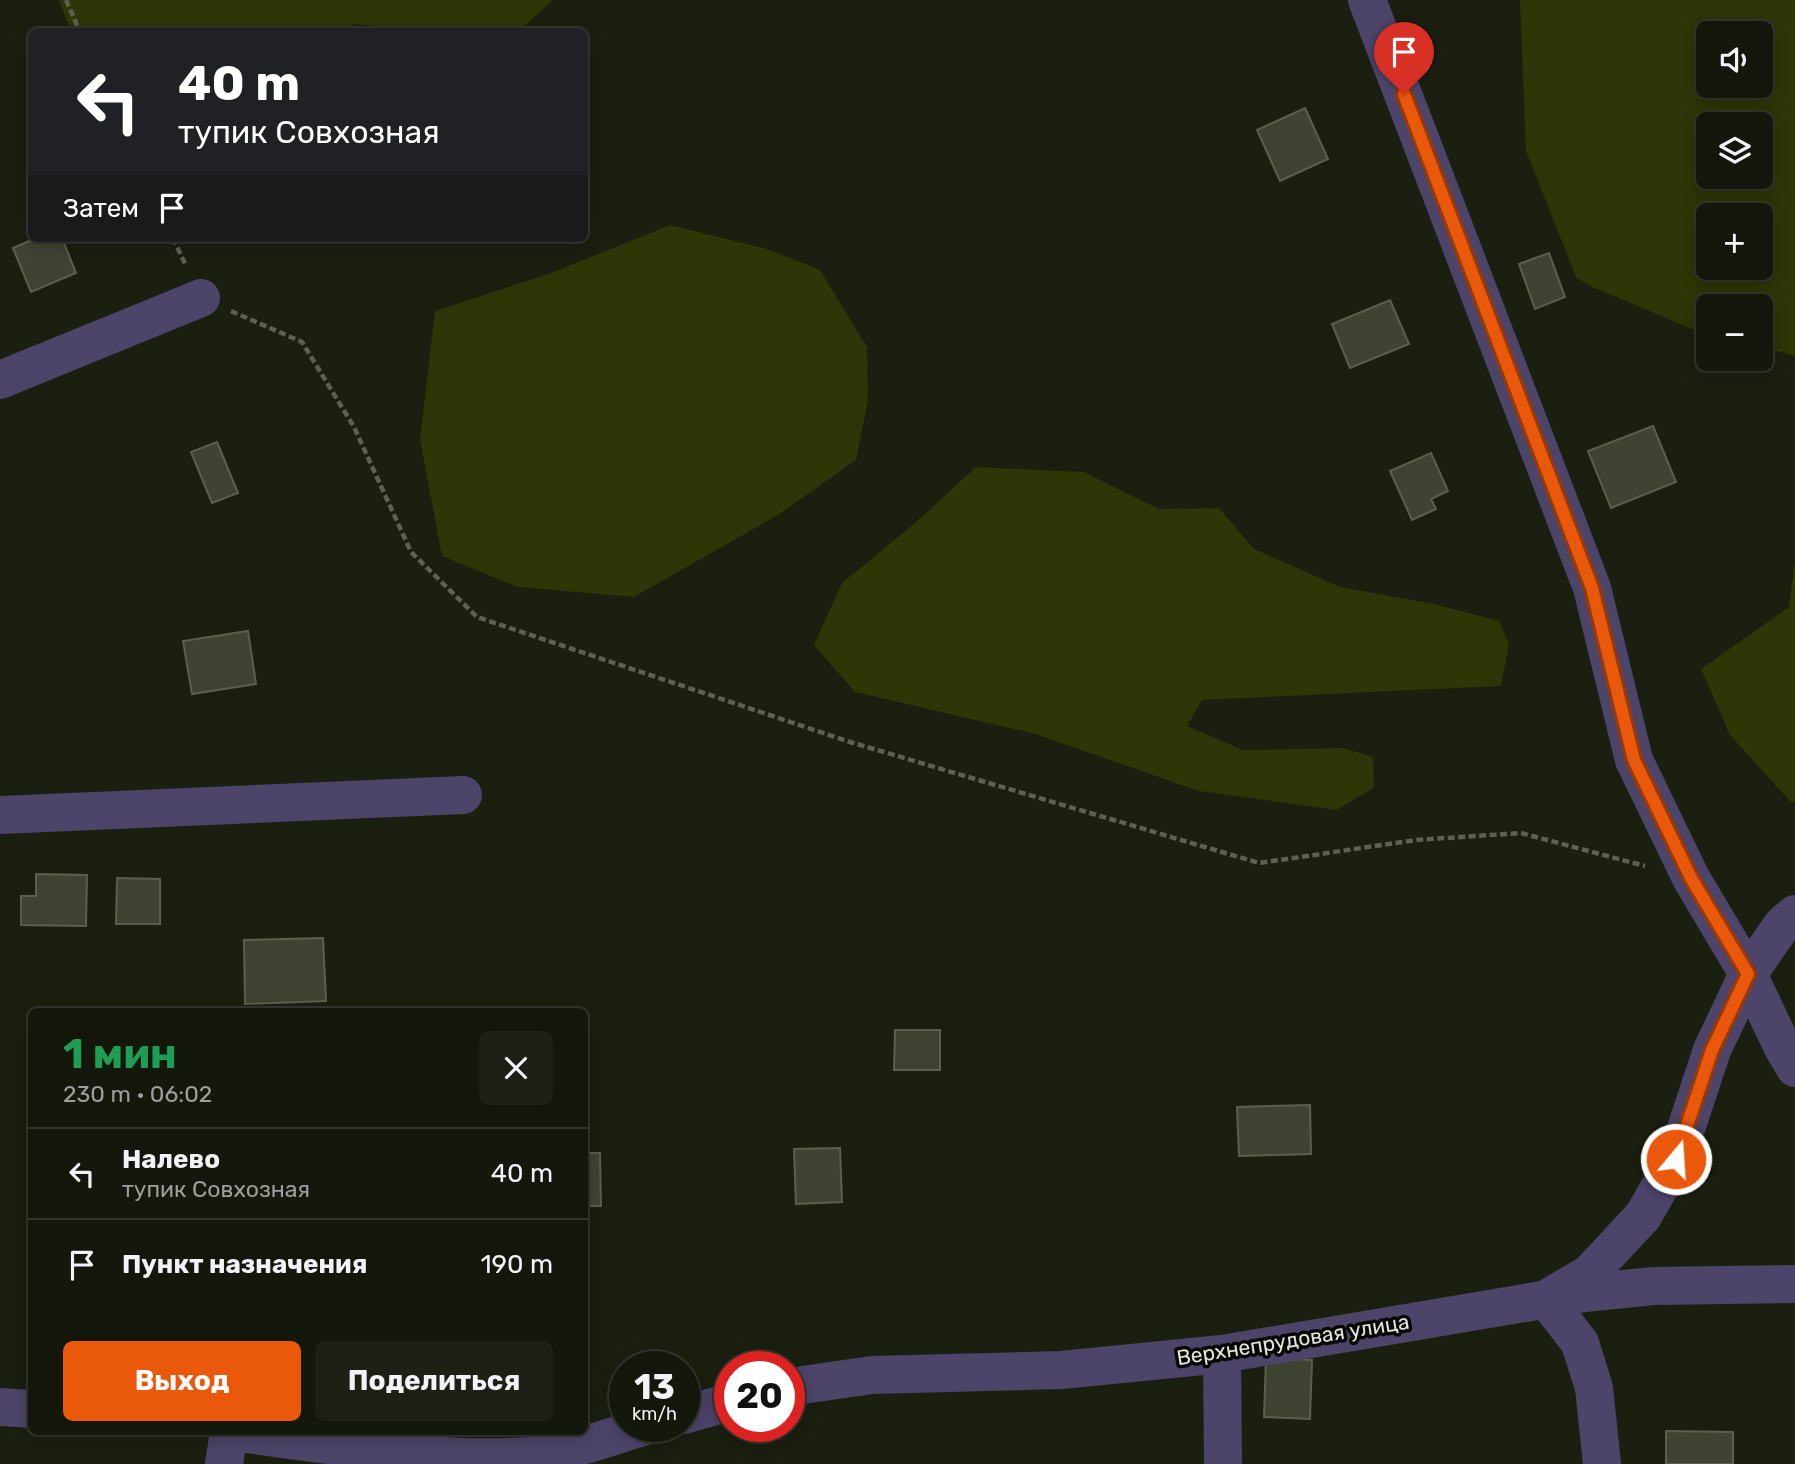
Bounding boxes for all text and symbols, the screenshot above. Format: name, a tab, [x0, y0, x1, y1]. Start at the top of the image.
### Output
map controls	[1696, 21, 1773, 371]
button: sound	[1696, 21, 1773, 98]
pin	[1374, 22, 1434, 94]
icon: arrive	[1385, 33, 1423, 71]
text: 40 m	[178, 54, 300, 112]
icon: left	[63, 56, 154, 147]
button: layers	[1696, 112, 1773, 189]
text: тупик Совхозная	[178, 113, 440, 151]
icon: arrive	[153, 189, 191, 227]
text: Затем	[63, 193, 139, 224]
button: +	[1696, 203, 1773, 280]
button: −	[1696, 294, 1773, 371]
text: 1 мин	[63, 1029, 177, 1079]
button: close	[479, 1031, 553, 1105]
text: 230 m · 06:02	[63, 1080, 212, 1108]
position arrow	[1639, 1122, 1713, 1196]
text: Налево	[122, 1144, 220, 1175]
icon: left	[63, 1155, 101, 1193]
text: 40 m	[491, 1158, 553, 1189]
text: тупик Совхозная	[122, 1175, 310, 1203]
icon: arrive	[63, 1246, 101, 1284]
text: Пункт назначения	[122, 1249, 367, 1280]
text: 190 m	[480, 1249, 553, 1280]
street label: Верхнепрудовая улица	[1175, 1309, 1411, 1370]
button: Выход	[63, 1341, 301, 1421]
button: Поделиться	[315, 1341, 553, 1421]
speed limit sign: 20	[714, 1351, 805, 1442]
text: 13	[634, 1366, 675, 1408]
text: km/h	[632, 1403, 677, 1425]

